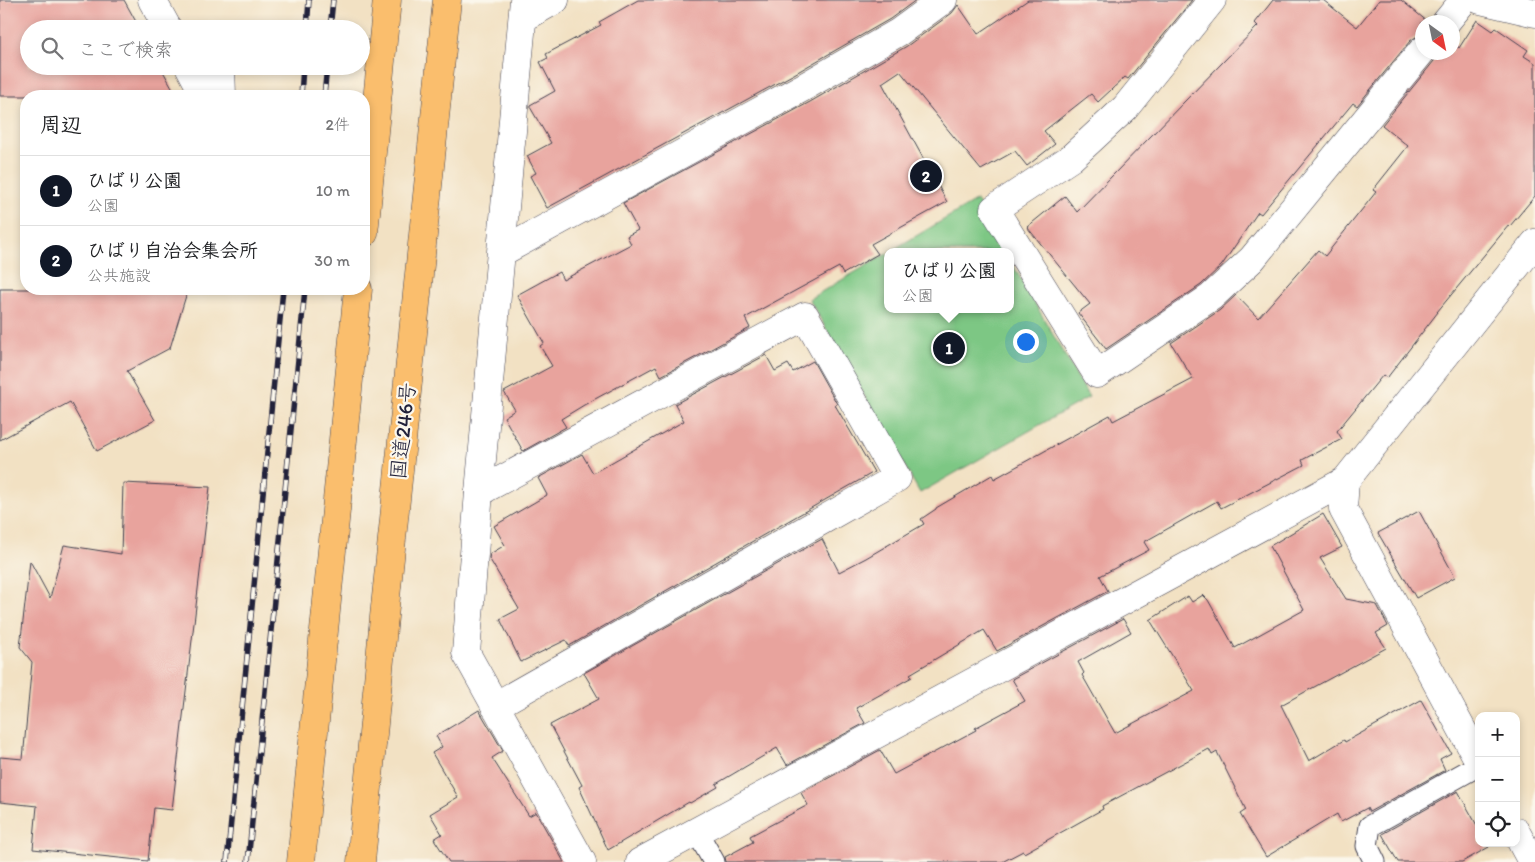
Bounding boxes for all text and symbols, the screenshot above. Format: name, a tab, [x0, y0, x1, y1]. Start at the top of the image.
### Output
north arrow	[1415, 15, 1460, 60]
search box	[20, 20, 370, 75]
icon: search	[38, 34, 66, 62]
text: ここで検索	[78, 38, 173, 61]
text: 周辺	[40, 112, 82, 137]
text: 2件	[326, 115, 350, 134]
pin: 2	[910, 157, 942, 195]
text: ひばり公園	[87, 169, 182, 192]
text: 1	[52, 181, 60, 200]
text: 10 m	[316, 181, 350, 200]
text: 公園	[87, 196, 119, 215]
text: ひばり自治会集会所	[87, 239, 258, 262]
popup	[884, 248, 1014, 313]
text: 2	[52, 251, 60, 270]
text: 30 m	[314, 251, 350, 270]
text: ひばり公園	[901, 259, 997, 282]
text: 公共施設	[87, 266, 151, 285]
text: 公園	[901, 286, 934, 305]
pin: 1	[933, 329, 965, 367]
your location	[1013, 329, 1039, 355]
street label: 国道246号	[385, 381, 420, 481]
map controls	[1475, 712, 1520, 847]
button: +	[1475, 712, 1520, 757]
button: −	[1475, 757, 1520, 802]
button: locate	[1475, 802, 1520, 847]

